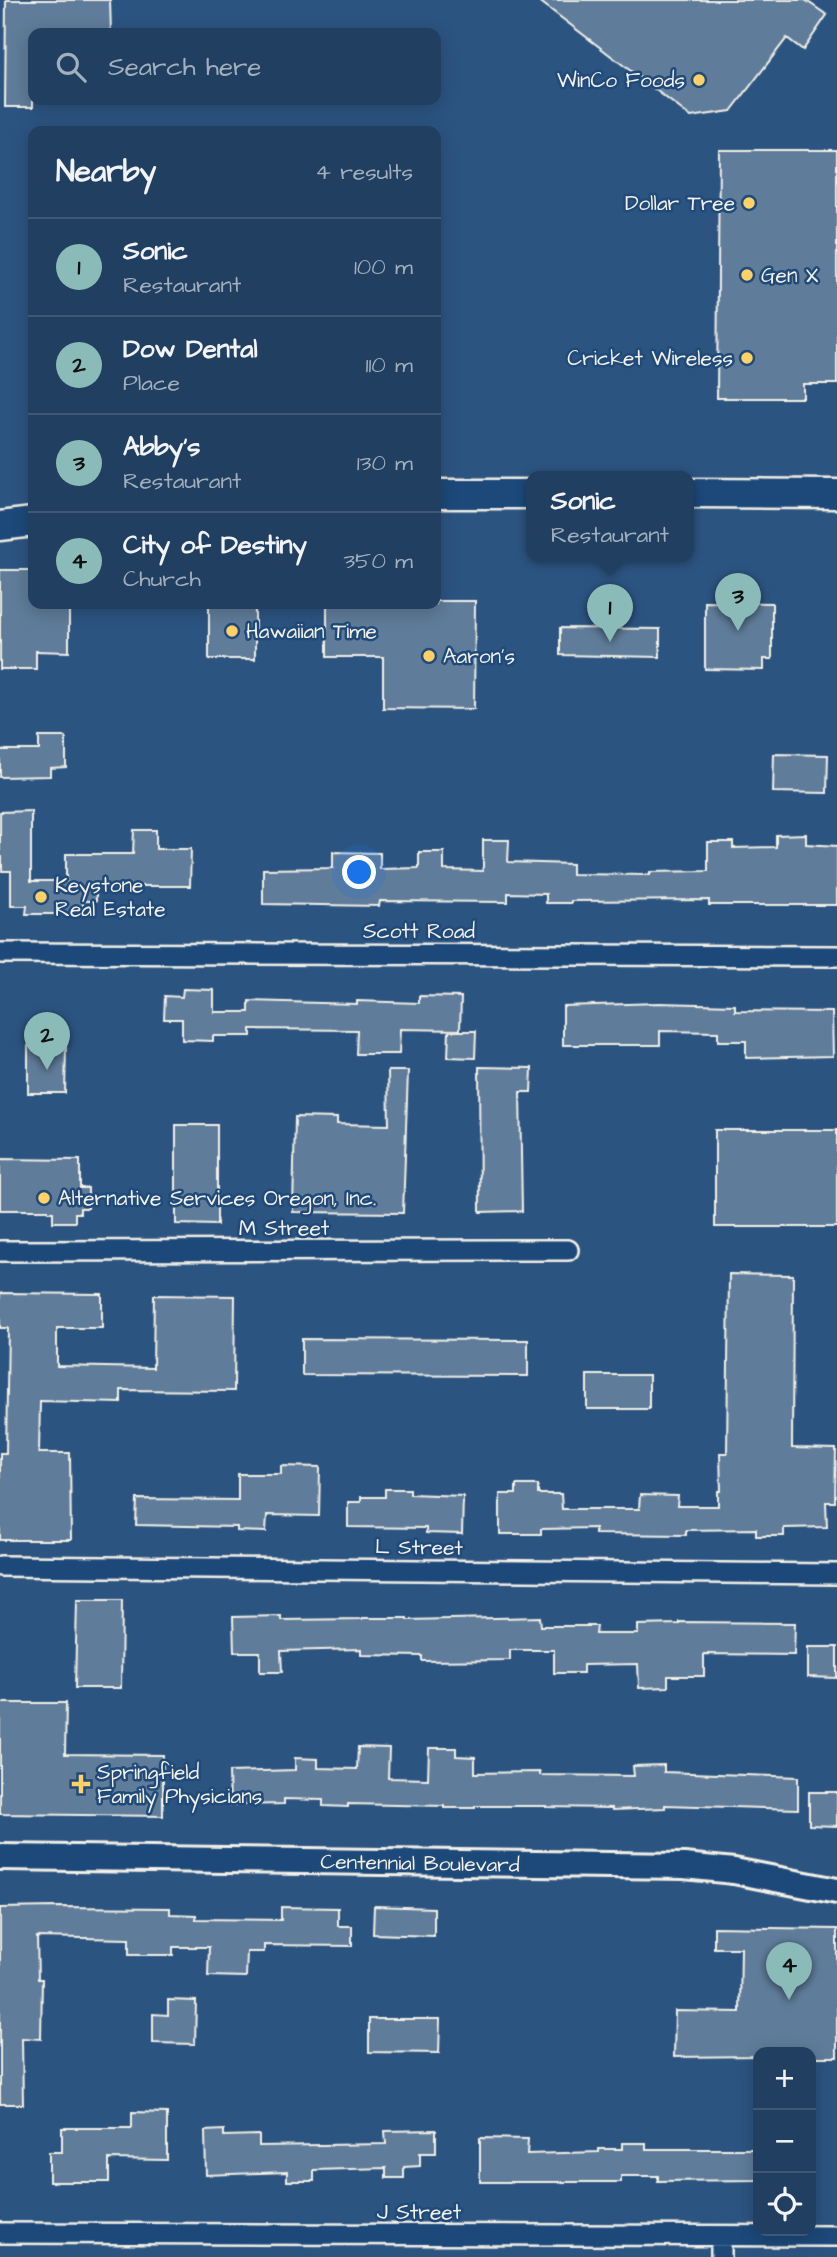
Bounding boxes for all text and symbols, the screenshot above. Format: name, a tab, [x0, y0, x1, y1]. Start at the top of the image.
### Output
search box	[28, 28, 441, 105]
icon: search	[52, 48, 90, 86]
text: Search here	[108, 49, 261, 85]
place label: WinCo Foods	[557, 66, 685, 95]
marker: WinCo Foods	[691, 72, 707, 88]
text: Nearby	[56, 151, 156, 193]
text: 4 results	[315, 156, 413, 188]
place label: Dollar Tree	[625, 189, 735, 218]
marker: Dollar Tree	[741, 195, 757, 211]
text: Sonic	[123, 233, 188, 269]
text: 1	[78, 251, 80, 283]
text: 100 m	[354, 251, 413, 283]
place label: Gen X	[761, 261, 819, 290]
marker: Gen X	[739, 267, 755, 283]
text: Restaurant	[123, 269, 241, 301]
text: Dow Dental	[123, 331, 258, 367]
place label: Cricket Wireless	[567, 344, 733, 373]
text: 2	[72, 349, 86, 381]
text: 110 m	[365, 349, 413, 381]
marker: Cricket Wireless	[739, 350, 755, 366]
text: Place	[123, 367, 180, 399]
text: Abby's	[123, 429, 200, 465]
text: 3	[73, 447, 85, 479]
text: 130 m	[357, 447, 413, 479]
text: Restaurant	[123, 465, 241, 497]
popup	[526, 471, 694, 562]
text: Sonic	[551, 483, 616, 519]
text: Restaurant	[551, 519, 669, 551]
text: City of Destiny	[123, 527, 307, 563]
text: 4	[71, 545, 87, 577]
text: 350 m	[343, 545, 413, 577]
text: Church	[123, 563, 201, 595]
pin: 3	[715, 573, 761, 631]
pin: 1	[587, 584, 633, 642]
place label: Hawaiian Time	[246, 617, 377, 646]
marker: Hawaiian Time	[224, 623, 240, 639]
place label: Aaron's	[443, 642, 515, 671]
marker: Aaron's	[421, 648, 437, 664]
your location	[342, 855, 376, 889]
place label: Keystone Real Estate	[55, 871, 166, 924]
marker: Keystone Real Estate	[33, 889, 49, 905]
street label: Scott Road	[363, 917, 475, 946]
pin: 2	[24, 1012, 70, 1070]
place label: Alternative Services Oregon, Inc.	[58, 1184, 376, 1215]
marker: Alternative Services Oregon, Inc.	[36, 1190, 52, 1206]
street label: M Street	[239, 1214, 330, 1243]
street label: L Street	[375, 1532, 464, 1563]
place label: Springfield Family Physicians	[97, 1758, 262, 1813]
marker: Springfield Family Physicians	[71, 1774, 91, 1794]
street label: Centennial Boulevard	[320, 1847, 520, 1880]
pin: 4	[766, 1942, 812, 2000]
map controls	[753, 2047, 816, 2236]
button: +	[753, 2047, 816, 2110]
button: −	[753, 2110, 816, 2173]
button: locate	[753, 2173, 816, 2236]
street label: J Street	[377, 2198, 462, 2227]

